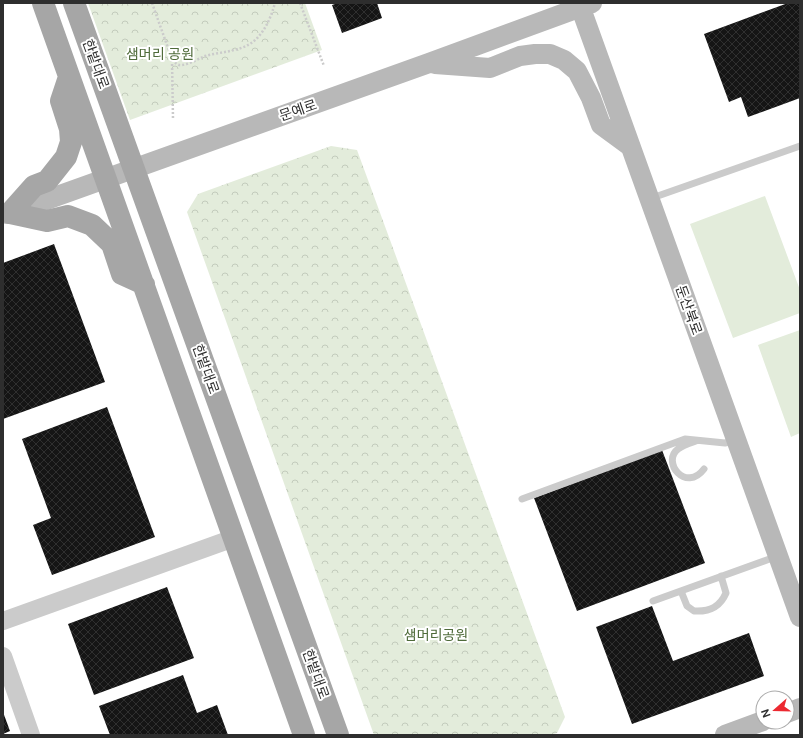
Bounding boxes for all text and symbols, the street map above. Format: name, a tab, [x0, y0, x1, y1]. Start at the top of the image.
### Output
street label: 한밭대로	[79, 37, 113, 91]
park label: 샘머리 공원	[126, 45, 194, 63]
street label: 문예로	[277, 95, 319, 125]
street label: 둔산북로	[672, 283, 706, 337]
street label: 한밭대로	[189, 342, 223, 396]
park label: 샘머리공원	[404, 626, 468, 644]
street label: 한밭대로	[299, 647, 333, 701]
north arrow	[755, 690, 795, 730]
text: N	[758, 707, 774, 720]

